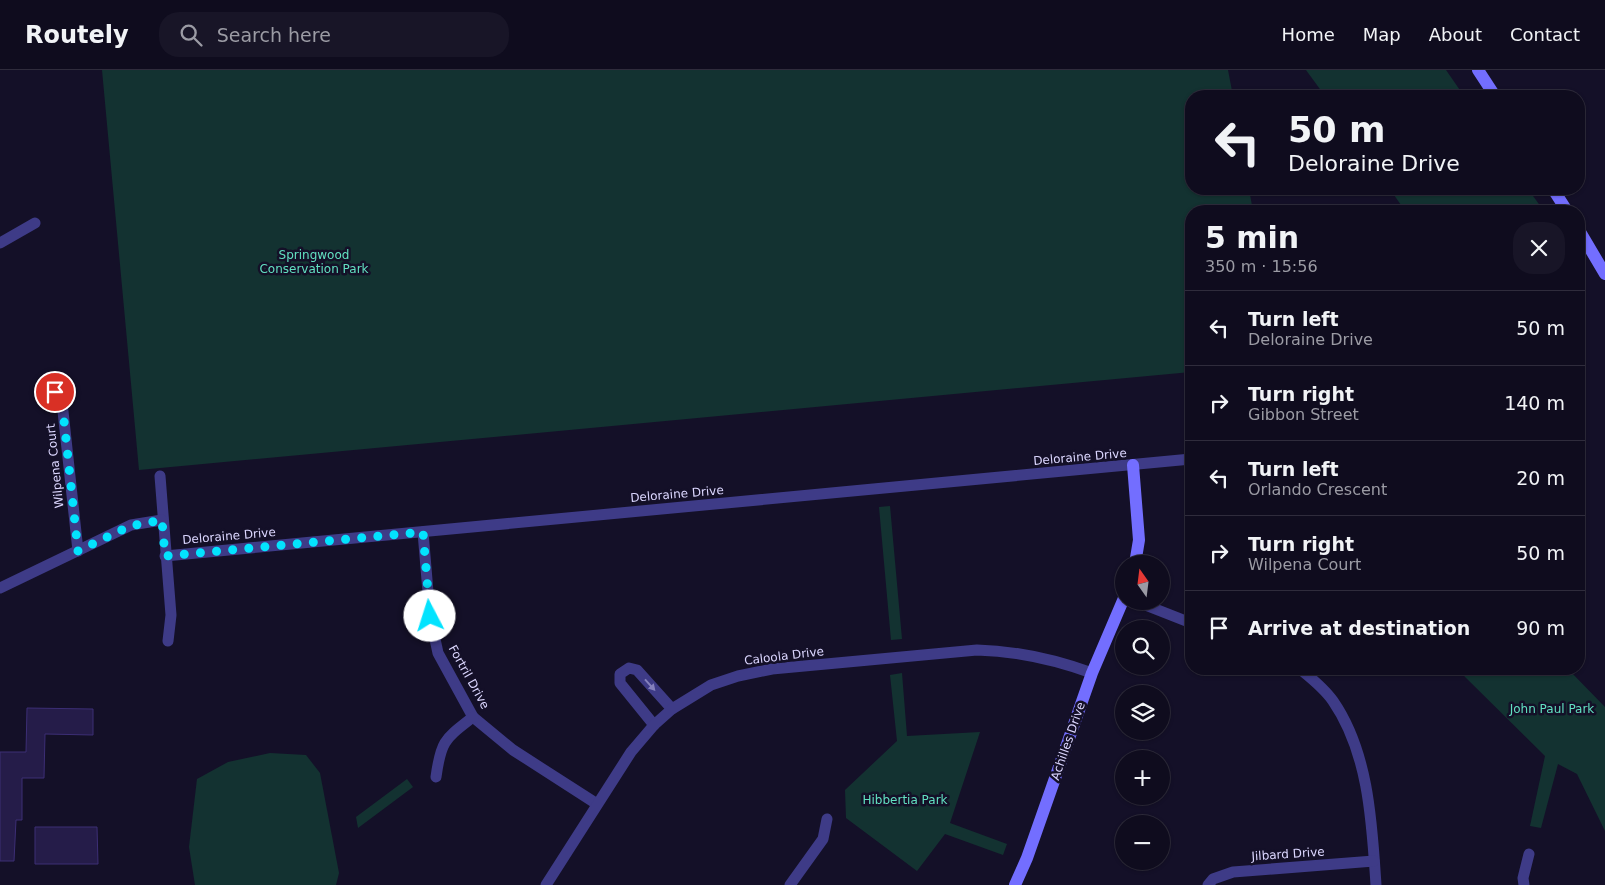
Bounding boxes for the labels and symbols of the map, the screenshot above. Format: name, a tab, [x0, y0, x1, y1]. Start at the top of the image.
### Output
park label: Springwood Conservation Park	[259, 248, 369, 276]
pin	[34, 371, 76, 413]
street label: Wilpena Court	[44, 423, 66, 509]
street label: Deloraine Drive	[1033, 446, 1127, 468]
street label: Deloraine Drive	[630, 483, 724, 505]
street label: Deloraine Drive	[182, 525, 276, 547]
north arrow	[1115, 555, 1170, 610]
position arrow	[403, 589, 455, 641]
street label: Fortril Drive	[446, 643, 492, 711]
street label: Caloola Drive	[743, 644, 825, 668]
one-way arrow	[644, 678, 656, 690]
street label: Achilles Drive	[1048, 700, 1088, 782]
park label: John Paul Park	[1509, 702, 1594, 716]
park label: Hibbertia Park	[862, 793, 948, 807]
street label: Jilbard Drive	[1250, 844, 1325, 864]

